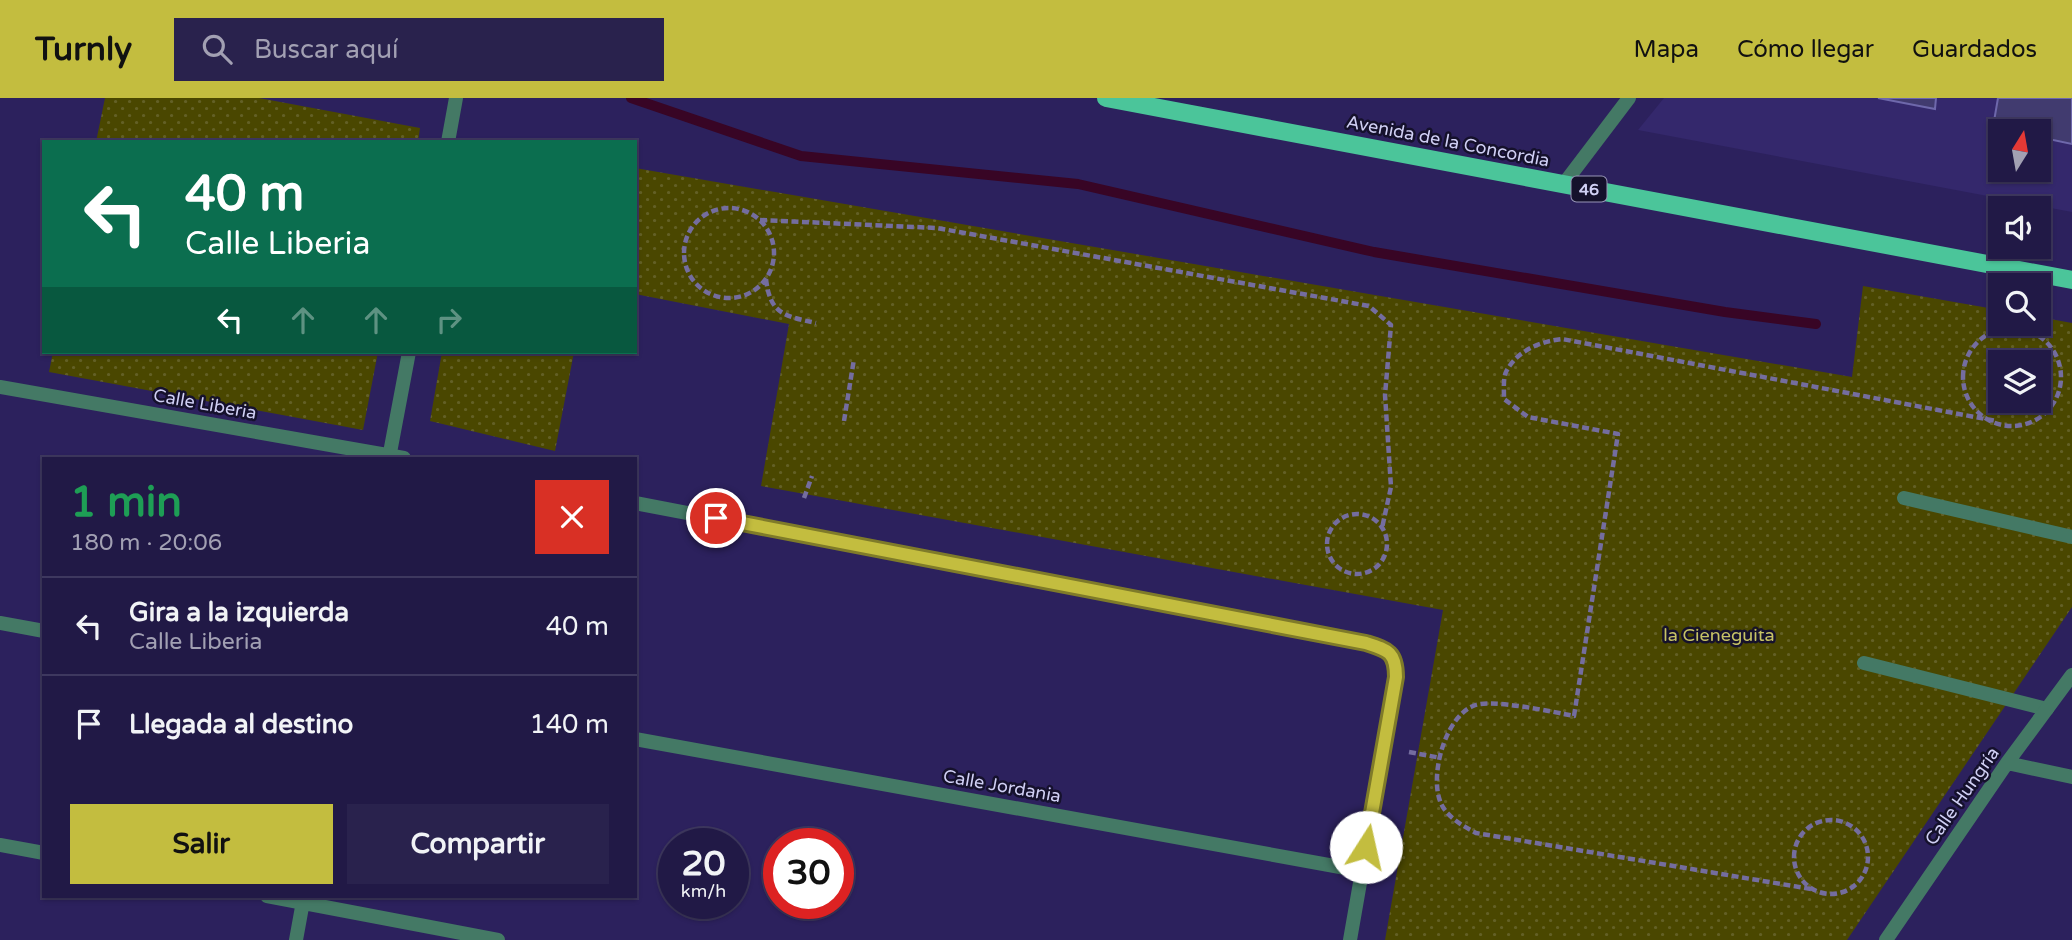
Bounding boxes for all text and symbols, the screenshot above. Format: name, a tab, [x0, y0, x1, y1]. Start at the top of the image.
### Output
search box	[174, 18, 664, 81]
text: Turnly	[35, 30, 132, 69]
icon: search	[198, 30, 236, 68]
text: Buscar aquí	[254, 34, 399, 65]
text: Mapa	[1634, 35, 1699, 64]
text: Cómo llegar	[1737, 35, 1874, 64]
text: Guardados	[1912, 35, 2037, 64]
street label: Avenida de la Concordia	[1344, 110, 1552, 172]
north arrow	[1988, 119, 2051, 182]
map controls	[1988, 119, 2051, 413]
text: 40 m	[185, 165, 304, 224]
icon: left	[70, 168, 161, 259]
road number: 46	[1572, 176, 1606, 202]
button: sound	[1988, 196, 2051, 259]
text: Calle Liberia	[185, 225, 371, 263]
button: search	[1988, 273, 2051, 336]
icon: left	[211, 301, 249, 339]
icon: ahead	[284, 301, 322, 339]
icon: ahead	[357, 301, 395, 339]
icon: right	[430, 301, 468, 339]
button: layers	[1988, 350, 2051, 413]
street label: Calle Liberia	[152, 384, 258, 424]
text: 1 min	[70, 477, 182, 528]
button: close	[535, 480, 609, 554]
pin	[686, 488, 746, 548]
icon: arrive	[697, 499, 735, 537]
text: 180 m · 20:06	[70, 529, 222, 557]
text: Gira a la izquierda	[129, 597, 349, 628]
icon: left	[70, 607, 108, 645]
text: 40 m	[546, 611, 609, 642]
park label: la Cieneguita	[1663, 624, 1775, 646]
text: Calle Liberia	[129, 628, 262, 656]
icon: arrive	[70, 705, 108, 743]
text: Llegada al destino	[129, 709, 353, 740]
text: 140 m	[529, 709, 609, 740]
street label: Calle Hungría	[1920, 743, 2004, 849]
street label: Calle Jordania	[941, 765, 1063, 807]
button: Salir	[70, 804, 333, 884]
button: Compartir	[347, 804, 609, 884]
position arrow	[1329, 810, 1403, 884]
speed limit sign: 30	[763, 828, 854, 919]
text: 20	[682, 843, 725, 885]
text: km/h	[681, 880, 726, 902]

